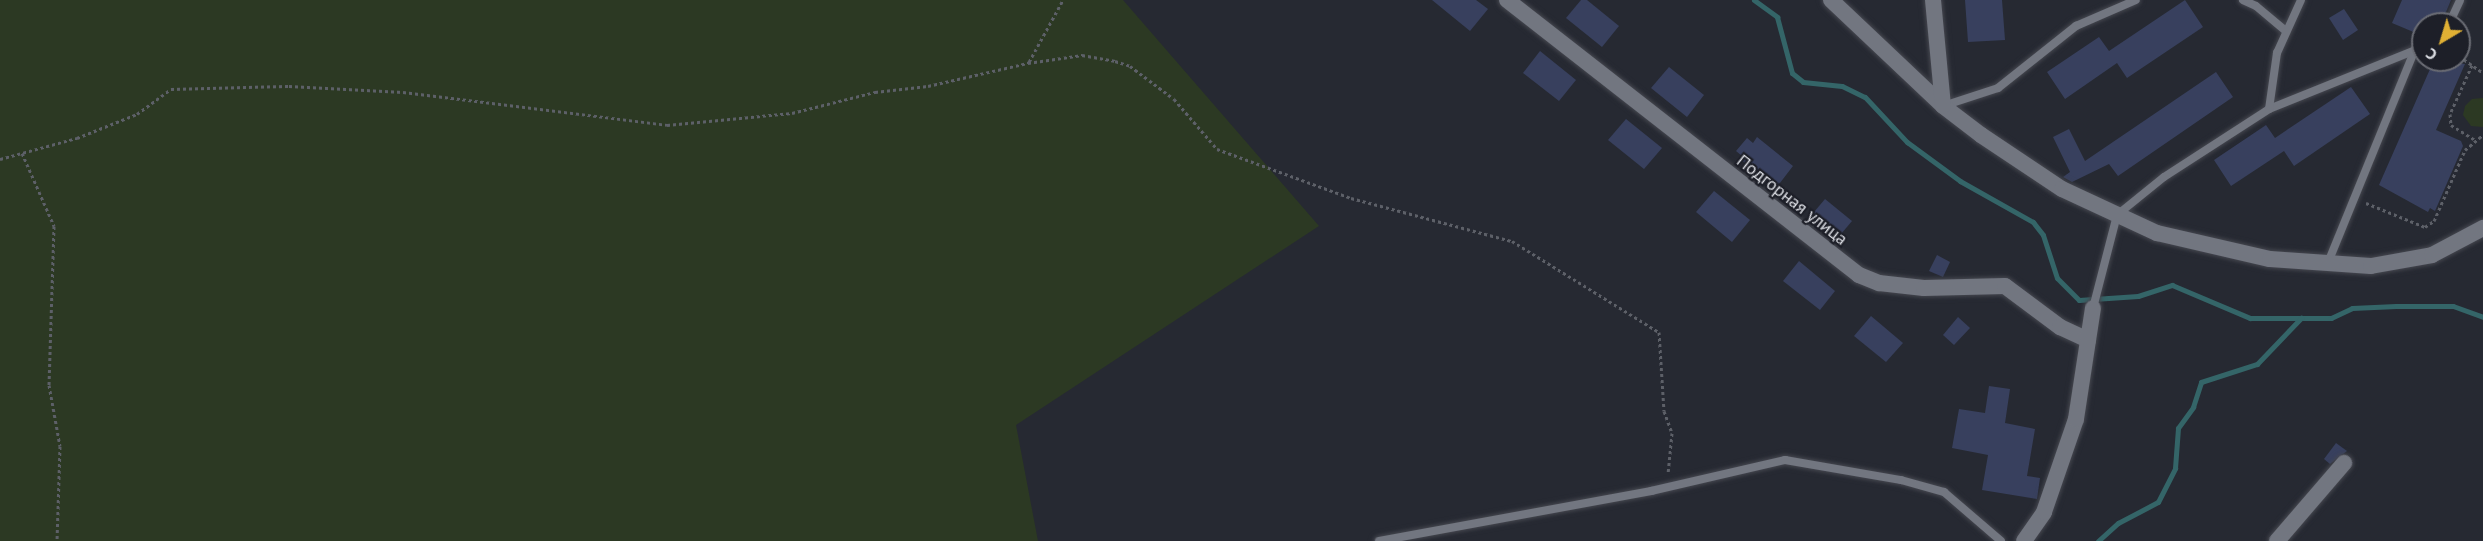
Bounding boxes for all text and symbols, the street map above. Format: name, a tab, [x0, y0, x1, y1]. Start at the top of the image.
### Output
north arrow	[2411, 12, 2471, 72]
text: С	[2421, 44, 2441, 65]
street label: Подгорная улица	[1732, 150, 1852, 250]

